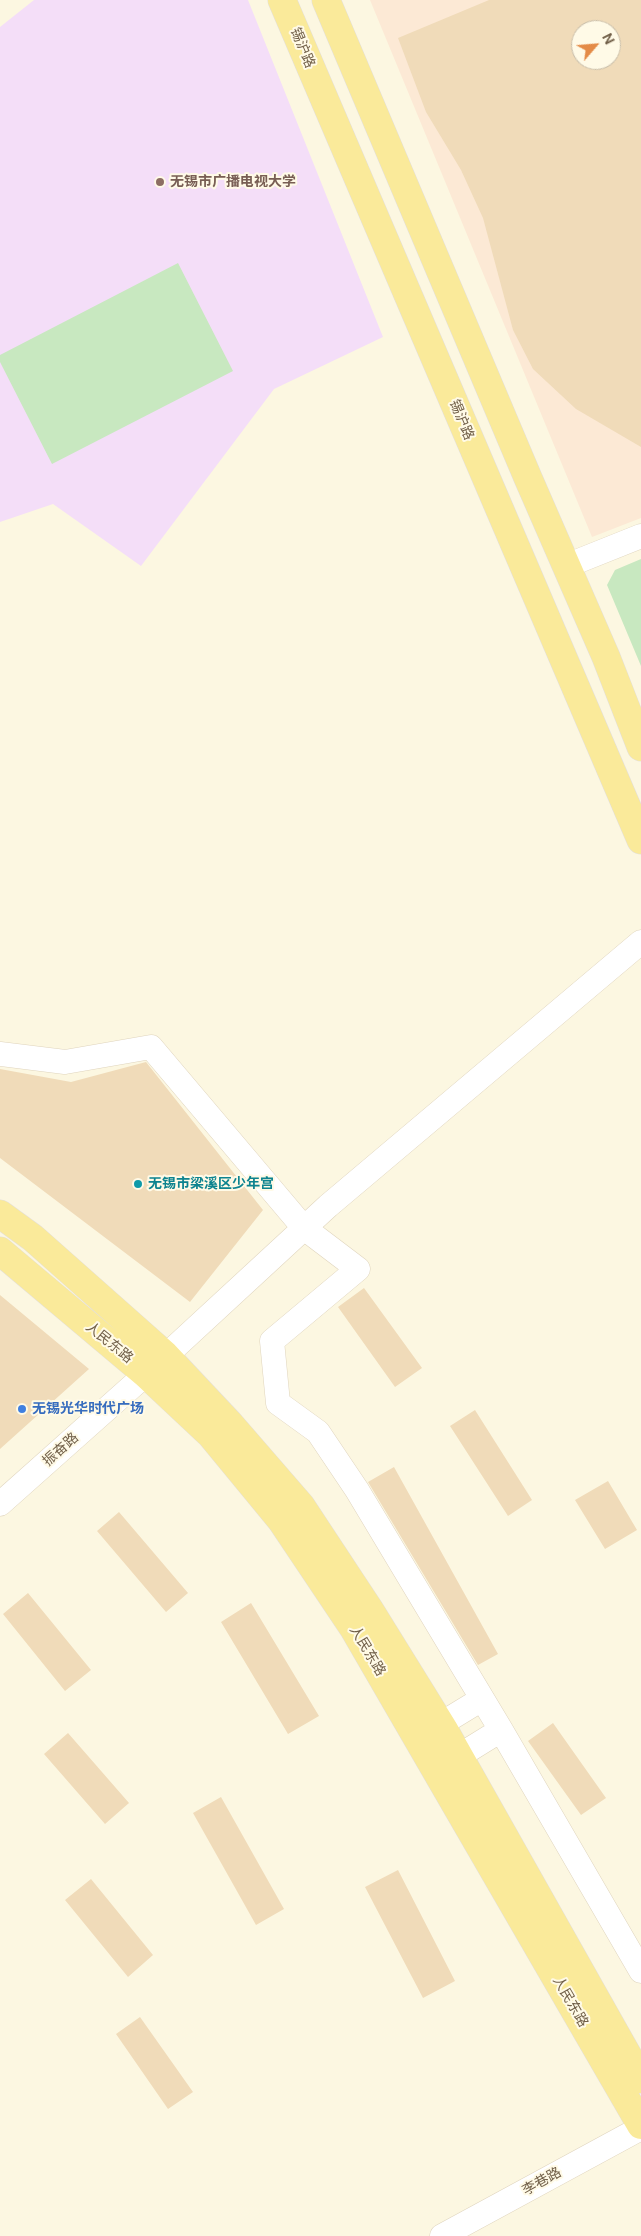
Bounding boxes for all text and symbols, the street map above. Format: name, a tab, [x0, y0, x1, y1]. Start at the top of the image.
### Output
north arrow	[571, 20, 621, 70]
street label: 锡沪路	[286, 25, 318, 71]
text: N	[598, 30, 619, 47]
place label: 无锡市广播电视大学	[170, 174, 296, 190]
marker: 无锡市广播电视大学	[154, 176, 166, 188]
street label: 锡沪路	[445, 397, 477, 443]
place label: 无锡市梁溪区少年宫	[148, 1176, 274, 1192]
marker: 无锡市梁溪区少年宫	[132, 1178, 144, 1190]
street label: 人民东路	[82, 1319, 136, 1367]
place label: 无锡光华时代广场	[32, 1401, 144, 1417]
marker: 无锡光华时代广场	[16, 1403, 28, 1415]
street label: 振奋路	[40, 1430, 82, 1470]
street label: 人民东路	[345, 1623, 389, 1679]
street label: 人民东路	[549, 1974, 591, 2030]
street label: 李巷路	[520, 2164, 564, 2200]

